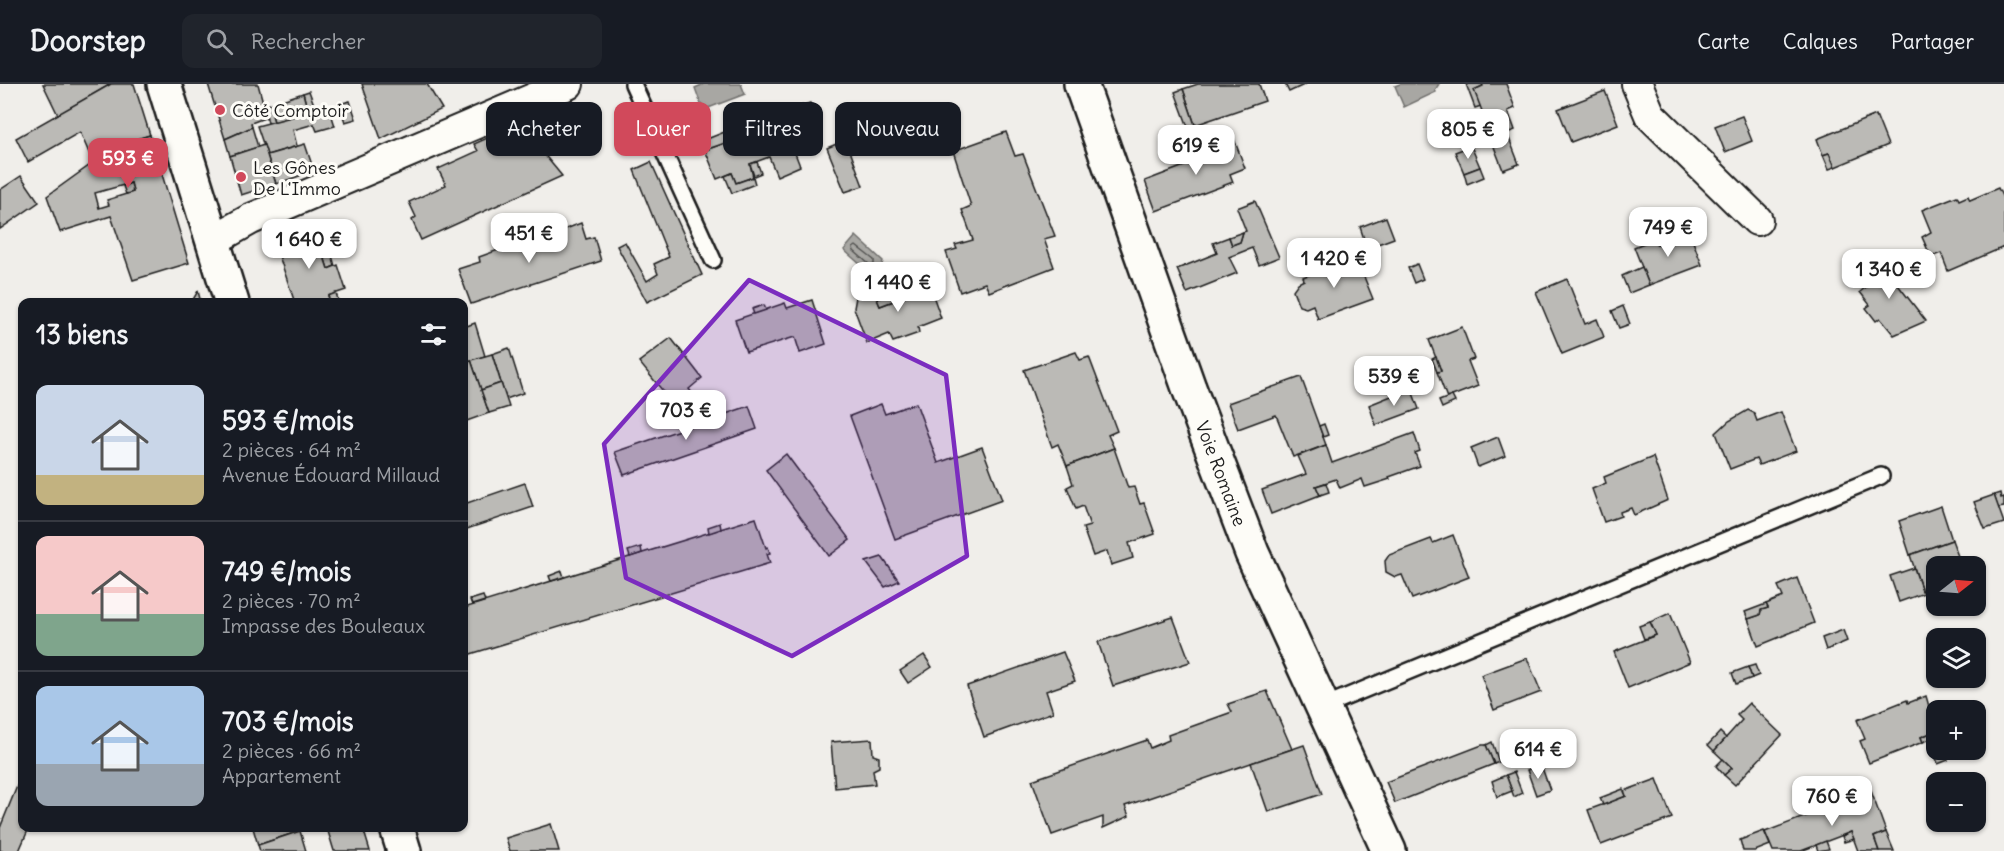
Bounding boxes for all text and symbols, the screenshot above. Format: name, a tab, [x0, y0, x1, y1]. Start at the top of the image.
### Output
search box	[182, 14, 602, 68]
text: Doorstep	[30, 23, 146, 59]
icon: search	[203, 25, 236, 58]
text: Rechercher	[251, 27, 365, 55]
text: Carte	[1697, 28, 1750, 55]
text: Calques	[1783, 28, 1858, 55]
text: Partager	[1891, 28, 1974, 55]
place label: Côté Comptoir	[232, 99, 349, 122]
chip: Acheter	[486, 102, 602, 156]
chip: Louer	[614, 102, 711, 156]
chip: Filtres	[723, 102, 823, 156]
chip: Nouveau	[835, 102, 961, 156]
marker: Côté Comptoir	[213, 103, 227, 117]
pin: 805 €	[1426, 109, 1510, 160]
text: 805 €	[1441, 116, 1495, 141]
pin: 619 €	[1154, 125, 1238, 176]
text: 619 €	[1172, 132, 1220, 157]
pin: 593 €	[86, 138, 170, 189]
text: 593 €	[102, 145, 154, 170]
place label: Les Gônes De L'Immo	[253, 156, 341, 200]
marker: Les Gônes De L'Immo	[234, 170, 248, 184]
pin: 749 €	[1626, 207, 1710, 258]
pin: 451 €	[487, 213, 571, 264]
text: 749 €	[1643, 214, 1693, 239]
pin: 1 640 €	[254, 219, 364, 270]
text: 451 €	[505, 220, 553, 245]
text: 1 640 €	[276, 226, 342, 251]
pin: 1 420 €	[1279, 238, 1389, 289]
text: 1 420 €	[1301, 245, 1367, 270]
pin: 1 340 €	[1834, 249, 1944, 300]
text: 1 340 €	[1856, 256, 1922, 281]
pin: 1 440 €	[843, 262, 953, 313]
text: 1 440 €	[865, 269, 931, 294]
text: 13 biens	[36, 318, 128, 351]
icon: filters	[417, 318, 450, 351]
pin: 539 €	[1352, 356, 1436, 407]
text: 539 €	[1368, 363, 1420, 388]
pin: 703 €	[644, 390, 728, 441]
text: 703 €	[660, 397, 712, 422]
text: 593 €/mois	[222, 404, 354, 437]
icon: home	[84, 409, 156, 481]
street label: Voie Romaine	[1191, 418, 1252, 529]
text: 2 pièces · 64 m²	[222, 437, 361, 462]
text: Avenue Édouard Millaud	[222, 462, 440, 487]
text: 749 €/mois	[222, 555, 351, 588]
north arrow	[1926, 556, 1986, 616]
map controls	[1926, 556, 1986, 832]
icon: home	[84, 560, 156, 632]
text: 2 pièces · 70 m²	[222, 588, 361, 613]
text: Impasse des Bouleaux	[222, 613, 425, 638]
button: layers	[1926, 628, 1986, 688]
button: +	[1926, 700, 1986, 760]
text: 703 €/mois	[222, 705, 354, 738]
icon: home	[84, 710, 156, 782]
pin: 614 €	[1496, 729, 1580, 780]
text: 614 €	[1514, 736, 1562, 761]
text: 2 pièces · 66 m²	[222, 738, 361, 763]
text: Appartement	[222, 763, 341, 788]
button: −	[1926, 772, 1986, 832]
pin: 760 €	[1790, 776, 1874, 827]
text: 760 €	[1806, 783, 1858, 808]

